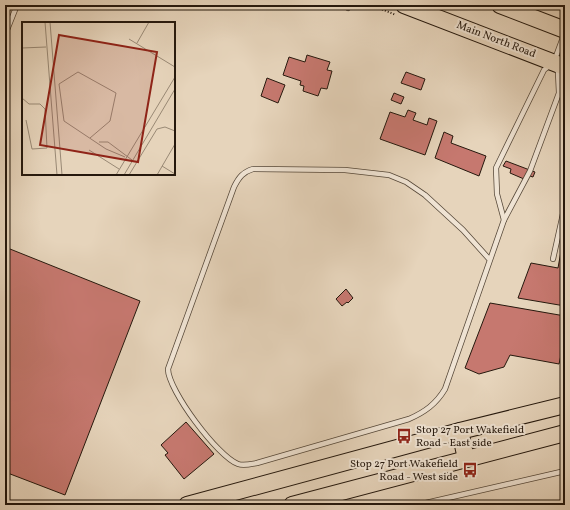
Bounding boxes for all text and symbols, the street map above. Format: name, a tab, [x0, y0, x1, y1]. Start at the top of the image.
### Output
street label: Main North Road	[454, 18, 538, 62]
inset map	[22, 22, 175, 175]
place label: Stop 27 Port Wakefield Road - East side	[416, 423, 524, 451]
bus stop icon: Stop 27 Port Wakefield Road - East side	[395, 427, 413, 445]
place label: Stop 27 Port Wakefield Road - West side	[350, 457, 458, 485]
bus stop icon: Stop 27 Port Wakefield Road - West side	[461, 461, 479, 479]

